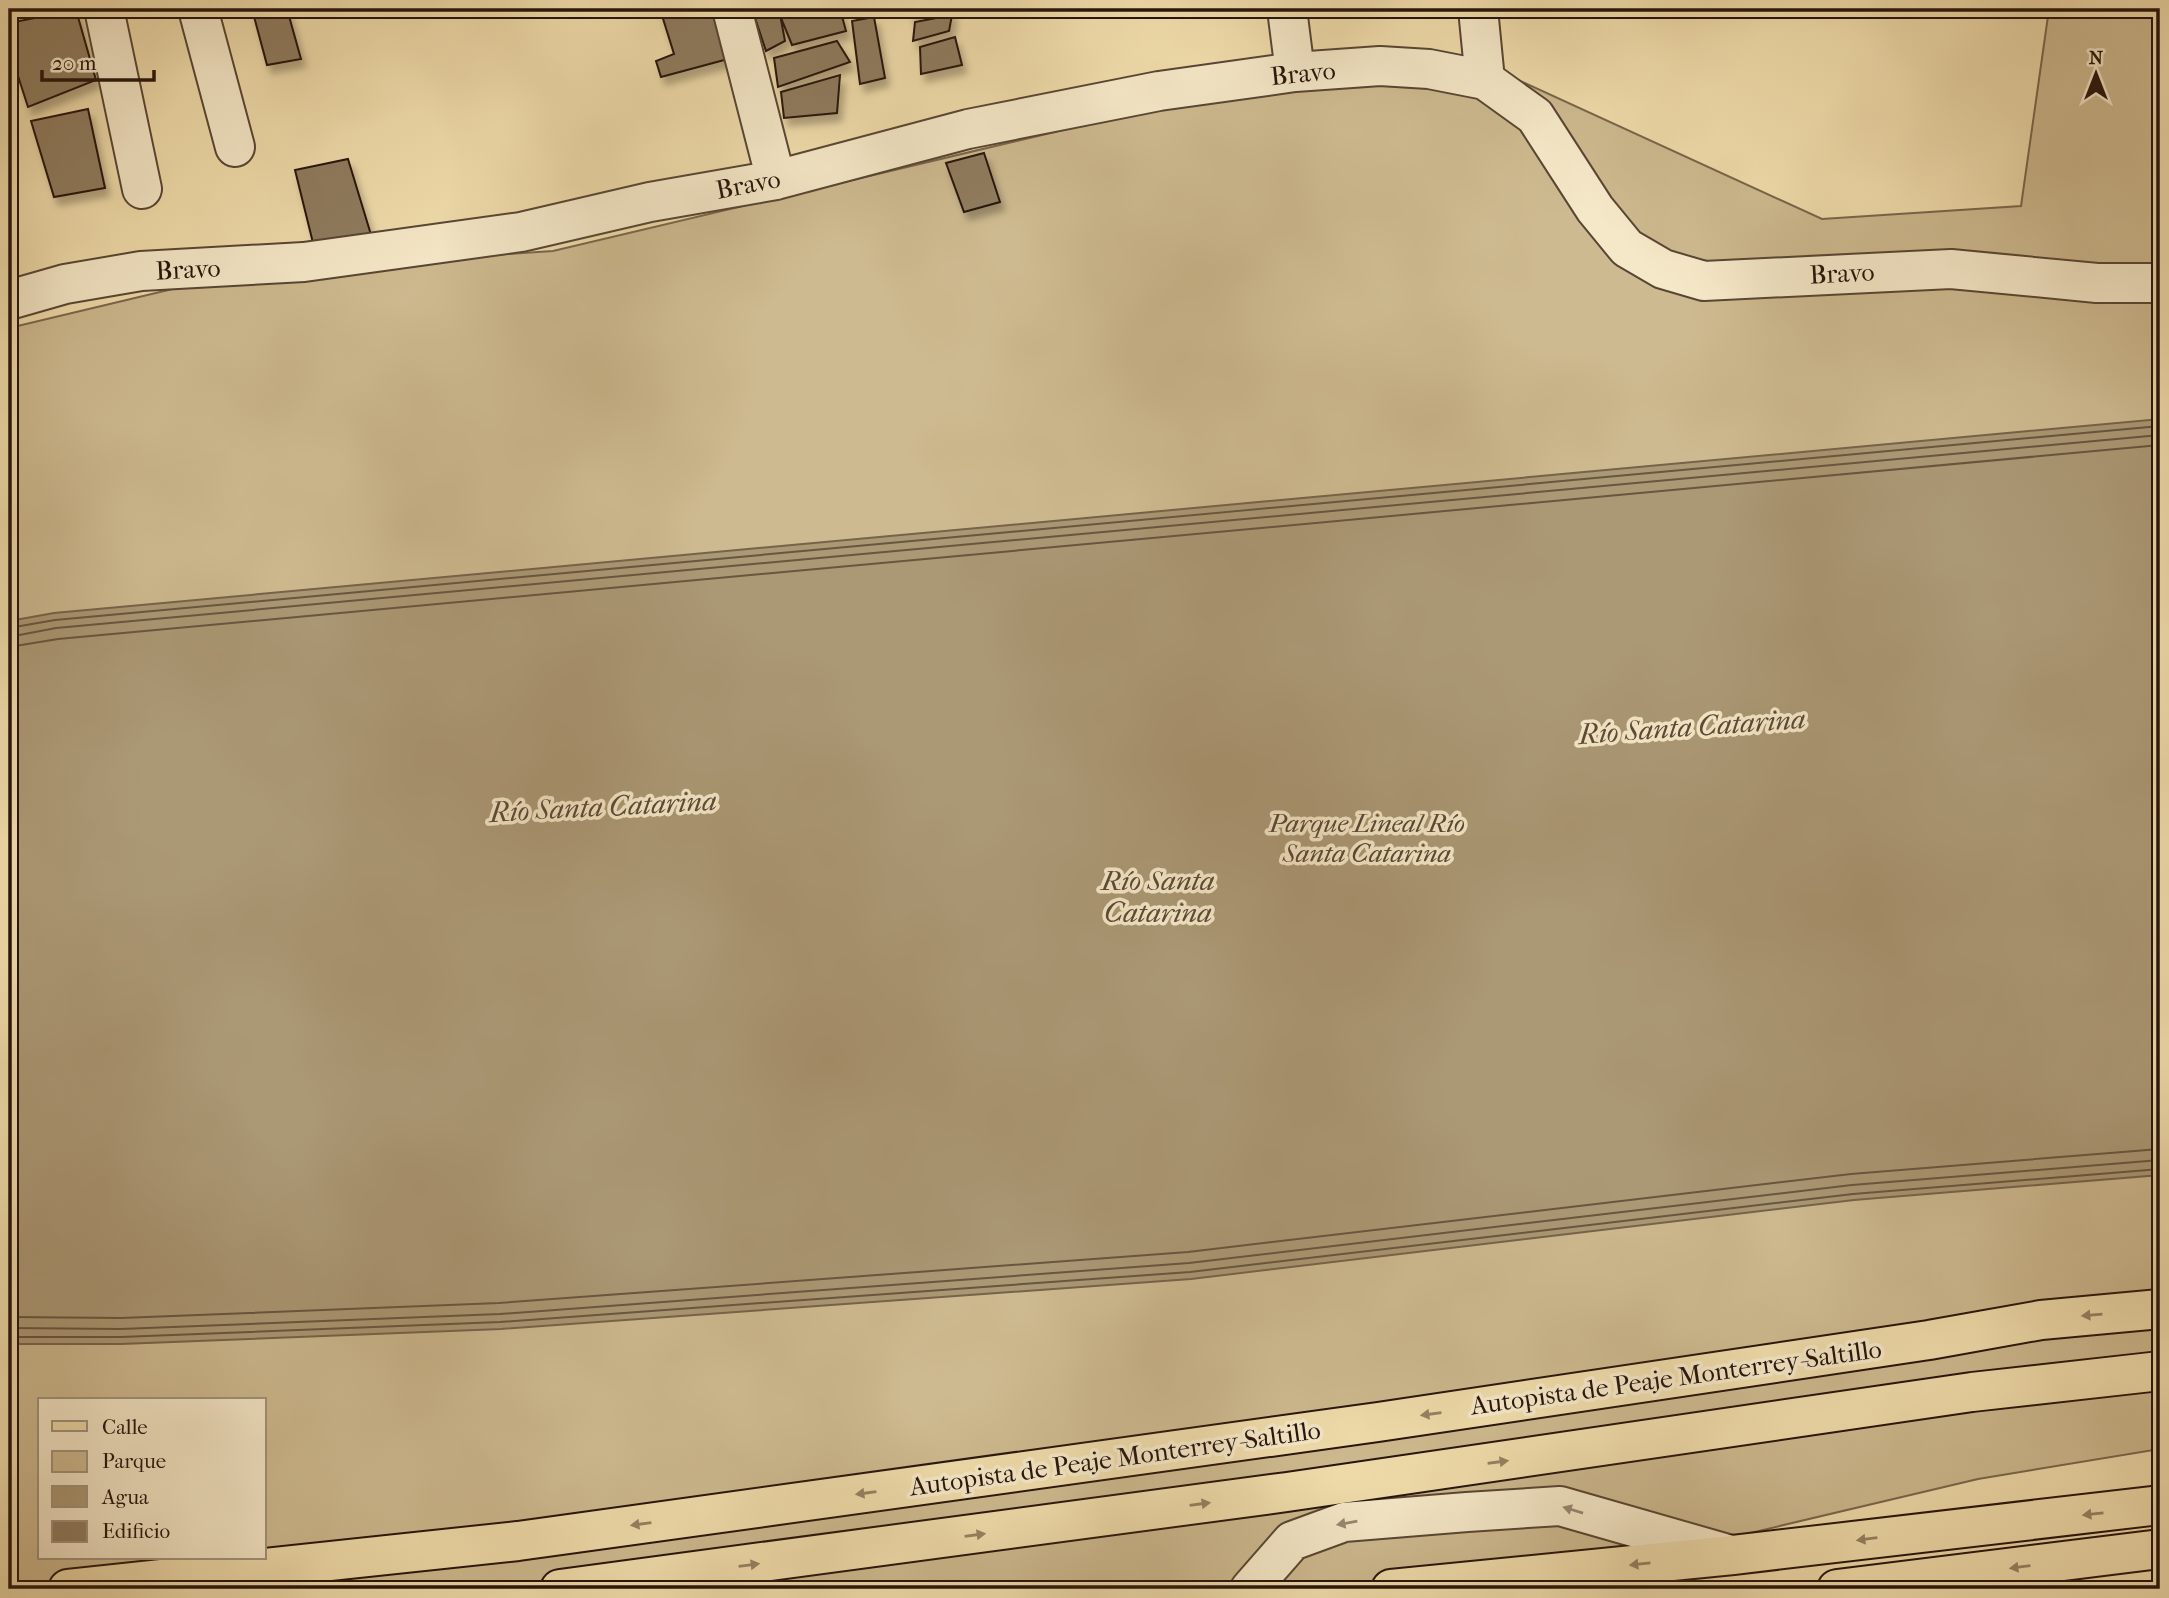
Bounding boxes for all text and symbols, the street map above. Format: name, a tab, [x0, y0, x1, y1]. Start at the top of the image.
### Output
scale bar	[42, 38, 154, 82]
north arrow	[2060, 38, 2130, 108]
text: N	[2089, 47, 2104, 69]
text: 20 m	[52, 51, 97, 75]
street label: Bravo	[1269, 55, 1337, 92]
street label: Bravo	[713, 163, 783, 206]
street label: Bravo	[155, 252, 221, 287]
street label: Bravo	[1809, 256, 1875, 291]
water label: Río Santa Catarina	[1576, 702, 1807, 751]
water label: Río Santa Catarina	[487, 784, 717, 829]
park label: Parque Lineal Río Santa Catarina	[1268, 808, 1465, 869]
water label: Río Santa Catarina	[1099, 864, 1215, 929]
one-way arrow	[2081, 1310, 2103, 1321]
street label: Autopista de Peaje Monterrey-Saltillo	[1468, 1333, 1884, 1422]
legend	[38, 1398, 266, 1560]
one-way arrow	[1420, 1409, 1442, 1420]
street label: Autopista de Peaje Monterrey-Saltillo	[907, 1414, 1323, 1503]
text: Calle	[102, 1415, 148, 1439]
text: Parque	[102, 1449, 166, 1473]
one-way arrow	[1487, 1456, 1509, 1467]
text: Agua	[101, 1485, 149, 1509]
one-way arrow	[855, 1487, 877, 1498]
one-way arrow	[1189, 1499, 1211, 1510]
one-way arrow	[1563, 1505, 1584, 1515]
one-way arrow	[2081, 1509, 2103, 1520]
one-way arrow	[1336, 1518, 1358, 1529]
text: Edificio	[102, 1519, 170, 1543]
one-way arrow	[630, 1519, 652, 1530]
one-way arrow	[964, 1529, 986, 1540]
one-way arrow	[1855, 1534, 1877, 1545]
one-way arrow	[738, 1559, 760, 1570]
one-way arrow	[1629, 1559, 1651, 1570]
one-way arrow	[2009, 1561, 2031, 1572]

